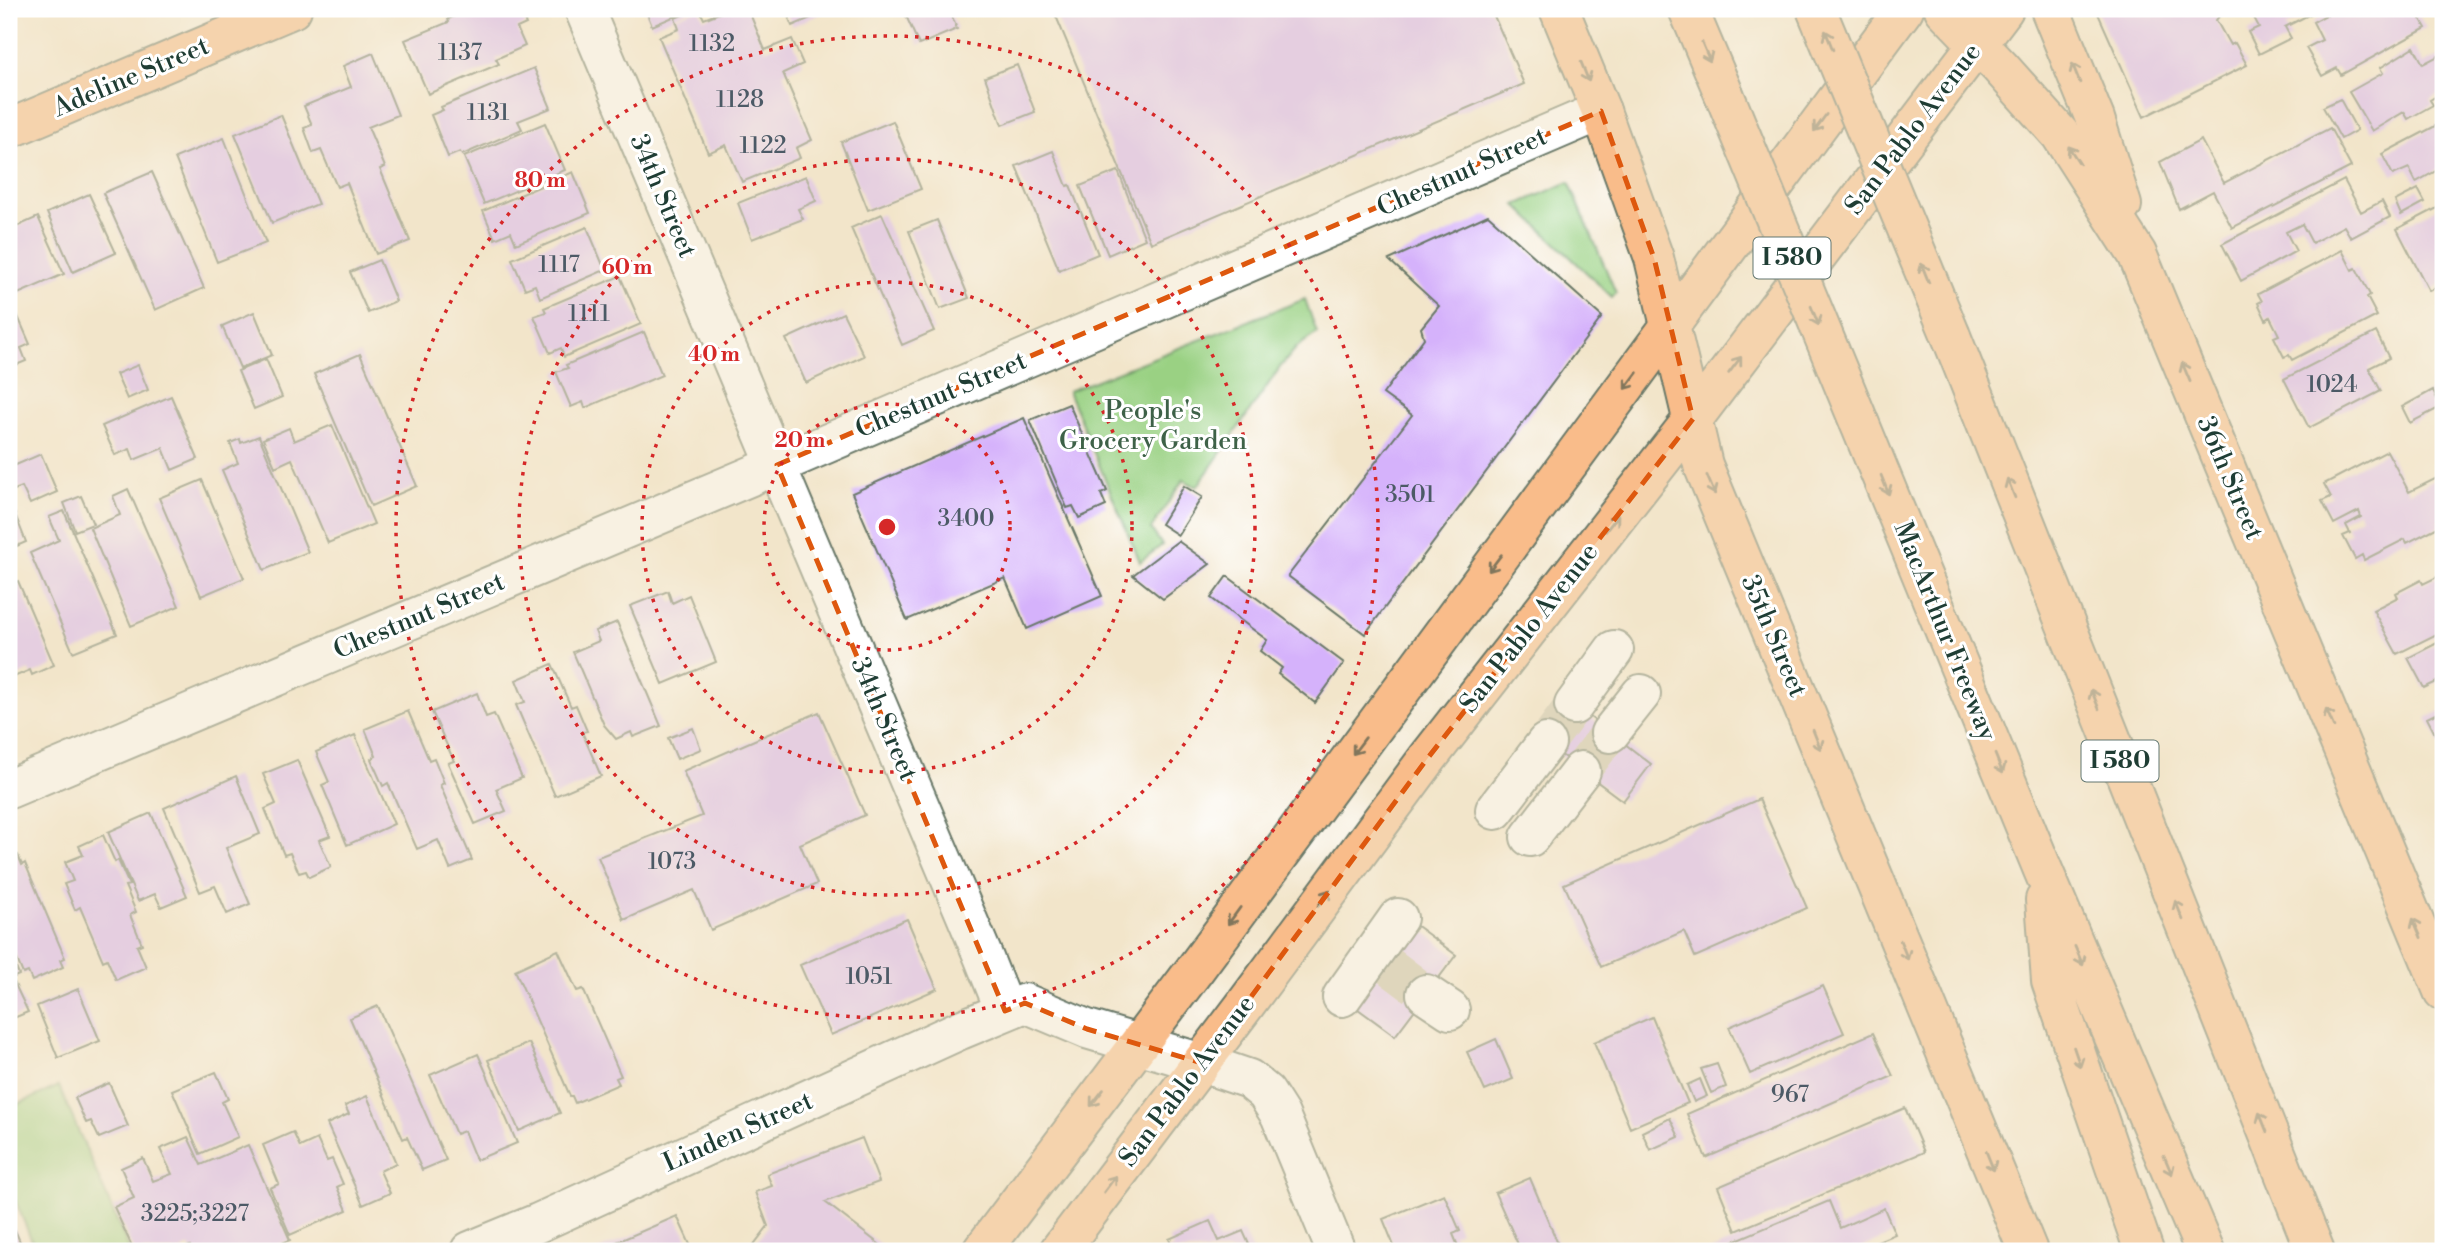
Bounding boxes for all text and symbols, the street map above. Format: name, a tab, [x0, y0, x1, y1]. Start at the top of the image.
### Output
street label: Adeline Street	[47, 30, 214, 125]
house number: 1132	[689, 30, 735, 58]
one-way arrow	[1822, 30, 1835, 51]
street label: San Pablo Avenue	[1838, 37, 1988, 221]
house number: 1137	[438, 39, 483, 67]
one-way arrow	[1701, 40, 1714, 62]
one-way arrow	[1579, 61, 1592, 82]
one-way arrow	[2069, 63, 2082, 85]
house number: 1128	[716, 86, 764, 114]
house number: 1131	[467, 99, 509, 127]
one-way arrow	[1813, 113, 1827, 132]
street label: Chestnut Street	[1372, 120, 1552, 224]
street label: 34th Street	[623, 129, 703, 263]
house number: 1122	[739, 132, 787, 160]
one-way arrow	[2067, 146, 2081, 166]
text: 80 m	[514, 168, 566, 194]
road number: I 580	[1754, 237, 1830, 278]
house number: 1117	[538, 251, 580, 279]
text: 60 m	[602, 255, 652, 281]
one-way arrow	[1918, 263, 1931, 284]
house number: 1111	[568, 300, 610, 328]
one-way arrow	[1810, 305, 1823, 326]
text: 40 m	[688, 342, 740, 368]
street label: Chestnut Street	[851, 345, 1031, 445]
one-way arrow	[1727, 356, 1742, 374]
one-way arrow	[2179, 362, 2192, 383]
one-way arrow	[1624, 371, 1638, 390]
house number: 1024	[2306, 371, 2358, 399]
park label: People's Grocery Garden	[1059, 395, 1247, 457]
street label: 36th Street	[2190, 411, 2270, 545]
text: 20 m	[775, 428, 825, 454]
one-way arrow	[1705, 473, 1718, 495]
one-way arrow	[1879, 474, 1892, 496]
one-way arrow	[2004, 477, 2017, 499]
house number: 3501	[1385, 481, 1435, 509]
house number: 3400	[937, 505, 995, 533]
one-way arrow	[1604, 514, 1619, 533]
centre of rings	[875, 515, 899, 539]
street label: MacArthur Freeway	[1886, 517, 2004, 745]
street label: San Pablo Avenue	[1453, 537, 1605, 719]
one-way arrow	[1487, 553, 1502, 572]
street label: Chestnut Street	[329, 566, 509, 666]
street label: 35th Street	[1734, 570, 1814, 702]
street label: 34th Street	[844, 652, 924, 786]
one-way arrow	[2088, 689, 2101, 710]
one-way arrow	[2323, 708, 2336, 729]
one-way arrow	[1811, 729, 1824, 750]
one-way arrow	[1352, 736, 1366, 755]
road number: I 580	[2082, 740, 2158, 782]
one-way arrow	[1994, 753, 2007, 774]
house number: 1073	[648, 848, 696, 876]
one-way arrow	[1316, 889, 1331, 907]
one-way arrow	[2172, 900, 2185, 922]
one-way arrow	[1227, 907, 1242, 926]
one-way arrow	[2410, 918, 2423, 939]
one-way arrow	[1898, 939, 1911, 961]
one-way arrow	[2074, 944, 2087, 966]
house number: 1051	[845, 963, 893, 991]
street label: San Pablo Avenue	[1112, 989, 1262, 1173]
one-way arrow	[2072, 1045, 2084, 1067]
house number: 967	[1771, 1081, 1810, 1109]
street label: Linden Street	[658, 1085, 818, 1179]
one-way arrow	[1089, 1088, 1104, 1107]
one-way arrow	[2256, 1111, 2269, 1133]
one-way arrow	[1985, 1149, 1998, 1171]
one-way arrow	[2162, 1154, 2175, 1175]
one-way arrow	[1102, 1175, 1117, 1193]
house number: 3225;3227	[141, 1200, 250, 1228]

